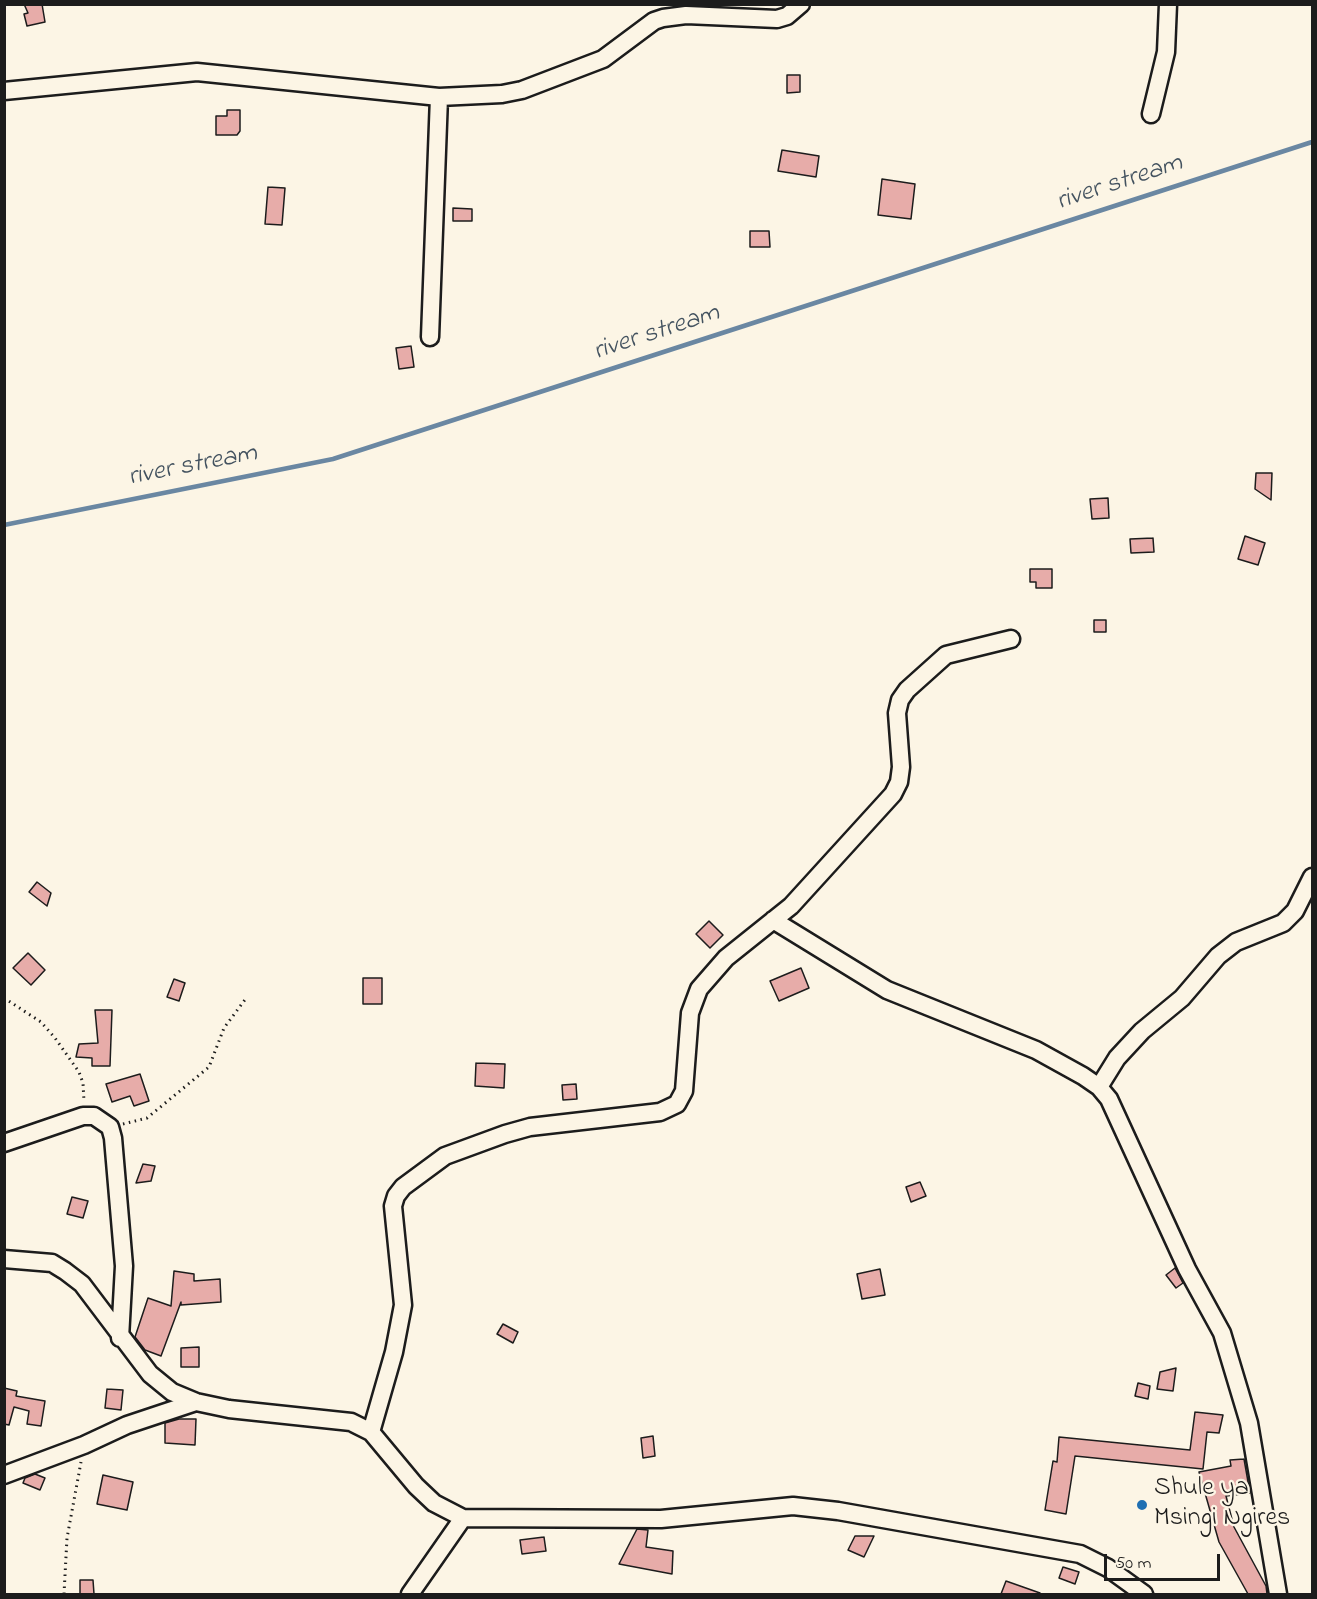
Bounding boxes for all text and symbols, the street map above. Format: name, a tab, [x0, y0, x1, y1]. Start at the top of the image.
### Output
water label: river stream	[1053, 148, 1187, 220]
water label: river stream	[590, 298, 724, 370]
water label: river stream	[126, 439, 260, 495]
place label: Shule ya Msingi Ngires	[1154, 1474, 1290, 1536]
marker: Shule ya Msingi Ngires	[1135, 1498, 1149, 1512]
scale bar	[1107, 1542, 1222, 1580]
text: 50 m	[1115, 1551, 1152, 1577]

